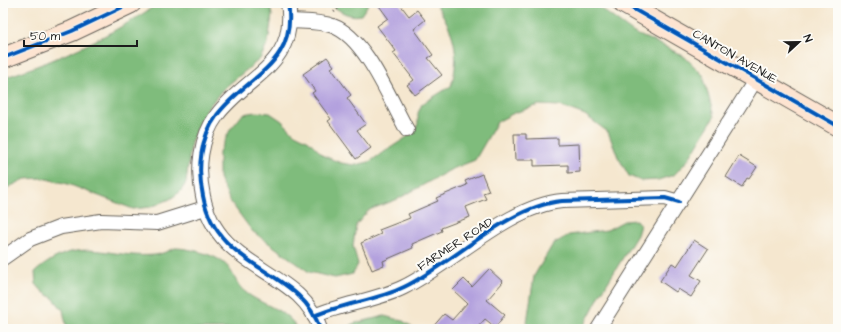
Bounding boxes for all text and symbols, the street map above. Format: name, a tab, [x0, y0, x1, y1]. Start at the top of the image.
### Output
scale bar	[24, 22, 137, 48]
north arrow	[779, 22, 819, 62]
street label: CANTON AVENUE	[689, 25, 780, 88]
text: 50 m	[30, 28, 61, 45]
text: N	[800, 32, 816, 45]
street label: FARMER ROAD	[414, 213, 497, 275]

